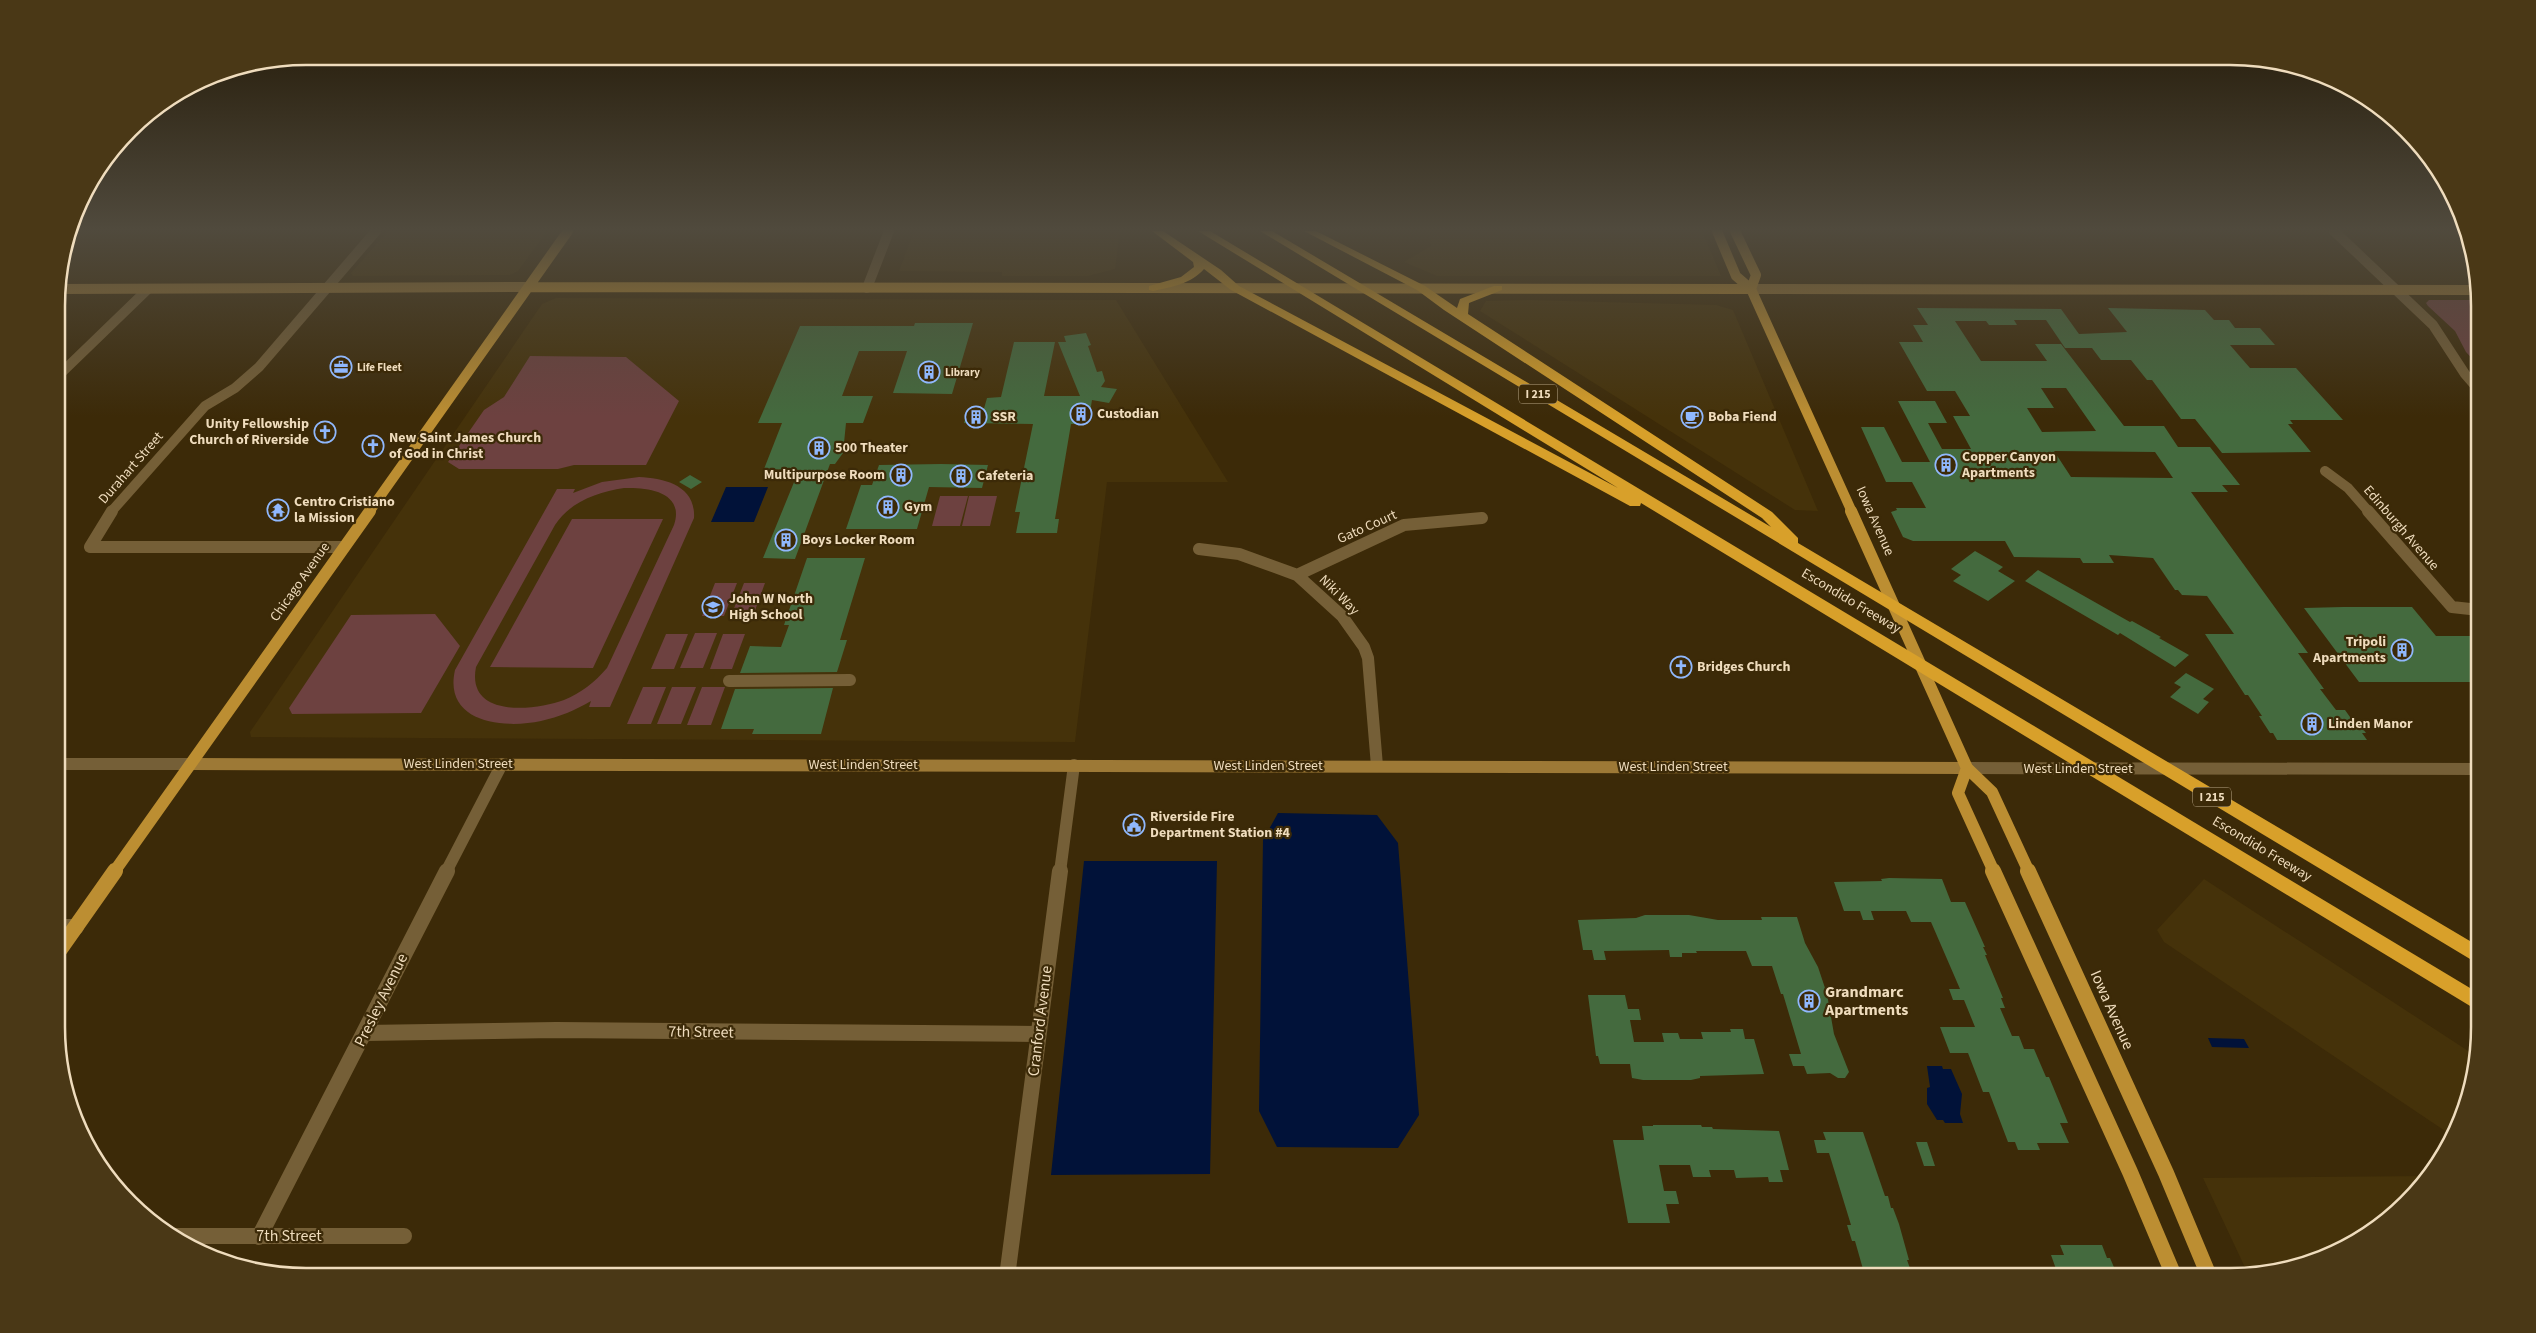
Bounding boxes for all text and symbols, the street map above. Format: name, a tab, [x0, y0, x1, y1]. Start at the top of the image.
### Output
office icon: Life Fleet	[329, 355, 353, 379]
place label: Life Fleet	[357, 360, 402, 375]
building icon: Library	[917, 360, 941, 384]
place label: Library	[945, 365, 980, 380]
road number: I 215	[1519, 384, 1557, 404]
building icon: Custodian	[1069, 402, 1093, 426]
place label: Custodian	[1097, 404, 1159, 424]
building icon: SSR	[964, 405, 988, 429]
cafe icon: Boba Fiend	[1680, 405, 1704, 429]
place label: SSR	[992, 407, 1016, 427]
place label: Boba Fiend	[1708, 407, 1777, 427]
place label: Unity Fellowship Church of Riverside	[189, 414, 309, 450]
church icon: Unity Fellowship Church of Riverside	[313, 420, 337, 444]
street label: Durahart Street	[94, 427, 168, 509]
place label: New Saint James Church of God in Christ	[389, 428, 541, 464]
church icon: New Saint James Church of God in Christ	[361, 434, 385, 458]
building icon: 500 Theater	[807, 436, 831, 460]
place label: 500 Theater	[835, 438, 908, 458]
place label: Copper Canyon Apartments	[1961, 447, 2056, 483]
building icon: Copper Canyon Apartments	[1934, 453, 1958, 477]
building icon: Multipurpose Room	[889, 463, 913, 487]
building icon: Cafeteria	[949, 464, 973, 488]
place label: Multipurpose Room	[764, 465, 885, 485]
place label: Cafeteria	[977, 466, 1033, 486]
street label: Edinburgh Avenue	[2358, 481, 2444, 575]
street label: Iowa Avenue	[1851, 483, 1899, 559]
place label: Centro Cristiano la Mission	[294, 492, 395, 528]
building icon: Gym	[876, 495, 900, 519]
place label: Gym	[904, 497, 932, 517]
temple icon: Centro Cristiano la Mission	[266, 498, 290, 522]
street label: Gato Court	[1334, 505, 1400, 549]
building icon: Boys Locker Room	[774, 528, 798, 552]
place label: Boys Locker Room	[802, 530, 915, 550]
street label: Chicago Avenue	[265, 538, 335, 626]
street label: Escondido Freeway	[1798, 563, 1905, 639]
street label: Niki Way	[1314, 570, 1364, 620]
place label: John W North High School	[729, 589, 813, 625]
school or university icon: John W North High School	[701, 595, 725, 619]
place label: Tripoli Apartments	[2312, 632, 2386, 668]
building icon: Tripoli Apartments	[2390, 638, 2414, 662]
church icon: Bridges Church	[1669, 655, 1693, 679]
place label: Bridges Church	[1697, 657, 1790, 677]
building icon: Linden Manor	[2300, 712, 2324, 736]
place label: Linden Manor	[2328, 714, 2413, 734]
street label: West Linden Street	[403, 754, 513, 774]
street label: West Linden Street	[808, 755, 918, 775]
street label: West Linden Street	[1213, 756, 1323, 776]
street label: West Linden Street	[1618, 757, 1728, 777]
street label: West Linden Street	[2023, 759, 2133, 779]
road number: I 215	[2193, 788, 2231, 806]
place label: Riverside Fire Department Station #4	[1150, 807, 1291, 843]
street label: Escondido Freeway	[2209, 811, 2316, 887]
public building icon: Riverside Fire Department Station #4	[1122, 813, 1146, 837]
street label: Presley Avenue	[349, 950, 413, 1050]
street label: Cranford Avenue	[1022, 964, 1058, 1077]
street label: Iowa Avenue	[2085, 967, 2139, 1053]
place label: Grandmarc Apartments	[1824, 981, 1908, 1021]
building icon: Grandmarc Apartments	[1797, 989, 1821, 1013]
street label: 7th Street	[668, 1020, 734, 1044]
street label: 7th Street	[256, 1225, 322, 1247]

